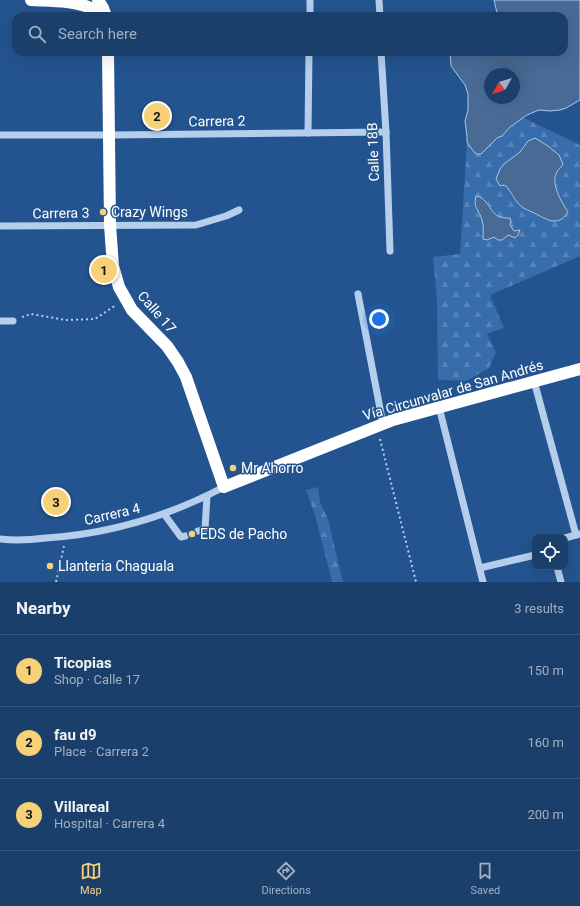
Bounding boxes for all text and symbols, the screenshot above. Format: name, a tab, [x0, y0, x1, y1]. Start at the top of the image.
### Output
search box	[12, 12, 568, 56]
icon: search	[26, 23, 48, 45]
text: Search here	[58, 25, 137, 43]
north arrow	[484, 68, 520, 104]
pin: 2	[144, 101, 170, 131]
street label: Carrera 2	[188, 113, 246, 129]
street label: Calle 18B	[364, 122, 382, 182]
place label: Crazy Wings	[111, 204, 188, 220]
street label: Carrera 3	[32, 205, 90, 221]
marker: Crazy Wings	[98, 207, 108, 217]
pin: 1	[91, 255, 117, 285]
street label: Calle 17	[135, 288, 180, 336]
your location	[369, 309, 389, 329]
street label: Vía Circunvalar de San Andrés	[361, 357, 545, 423]
place label: Mr Ahorro	[241, 460, 304, 476]
marker: Mr Ahorro	[228, 463, 238, 473]
pin: 3	[43, 487, 69, 517]
street label: Carrera 4	[82, 500, 142, 528]
place label: EDS de Pacho	[200, 526, 287, 542]
marker: EDS de Pacho	[187, 529, 197, 539]
map controls	[532, 534, 568, 570]
button: locate	[532, 534, 568, 570]
place label: Llanteria Chaguala	[58, 558, 174, 574]
marker: Llanteria Chaguala	[45, 561, 55, 571]
text: Nearby	[16, 598, 71, 618]
text: 3 results	[514, 601, 564, 616]
text: Ticopias	[54, 654, 112, 672]
text: 1	[25, 663, 33, 678]
text: 150 m	[527, 663, 564, 678]
text: Shop · Calle 17	[54, 672, 140, 687]
text: fau d9	[54, 726, 97, 744]
text: 2	[25, 735, 33, 750]
text: 160 m	[527, 735, 564, 750]
text: Place · Carrera 2	[54, 744, 149, 759]
text: Villareal	[54, 798, 109, 816]
text: 3	[25, 807, 33, 822]
text: 200 m	[527, 807, 564, 822]
text: Hospital · Carrera 4	[54, 816, 165, 831]
tab: Map	[80, 860, 102, 897]
tab: Directions	[261, 860, 311, 897]
tab: Saved	[470, 860, 500, 897]

